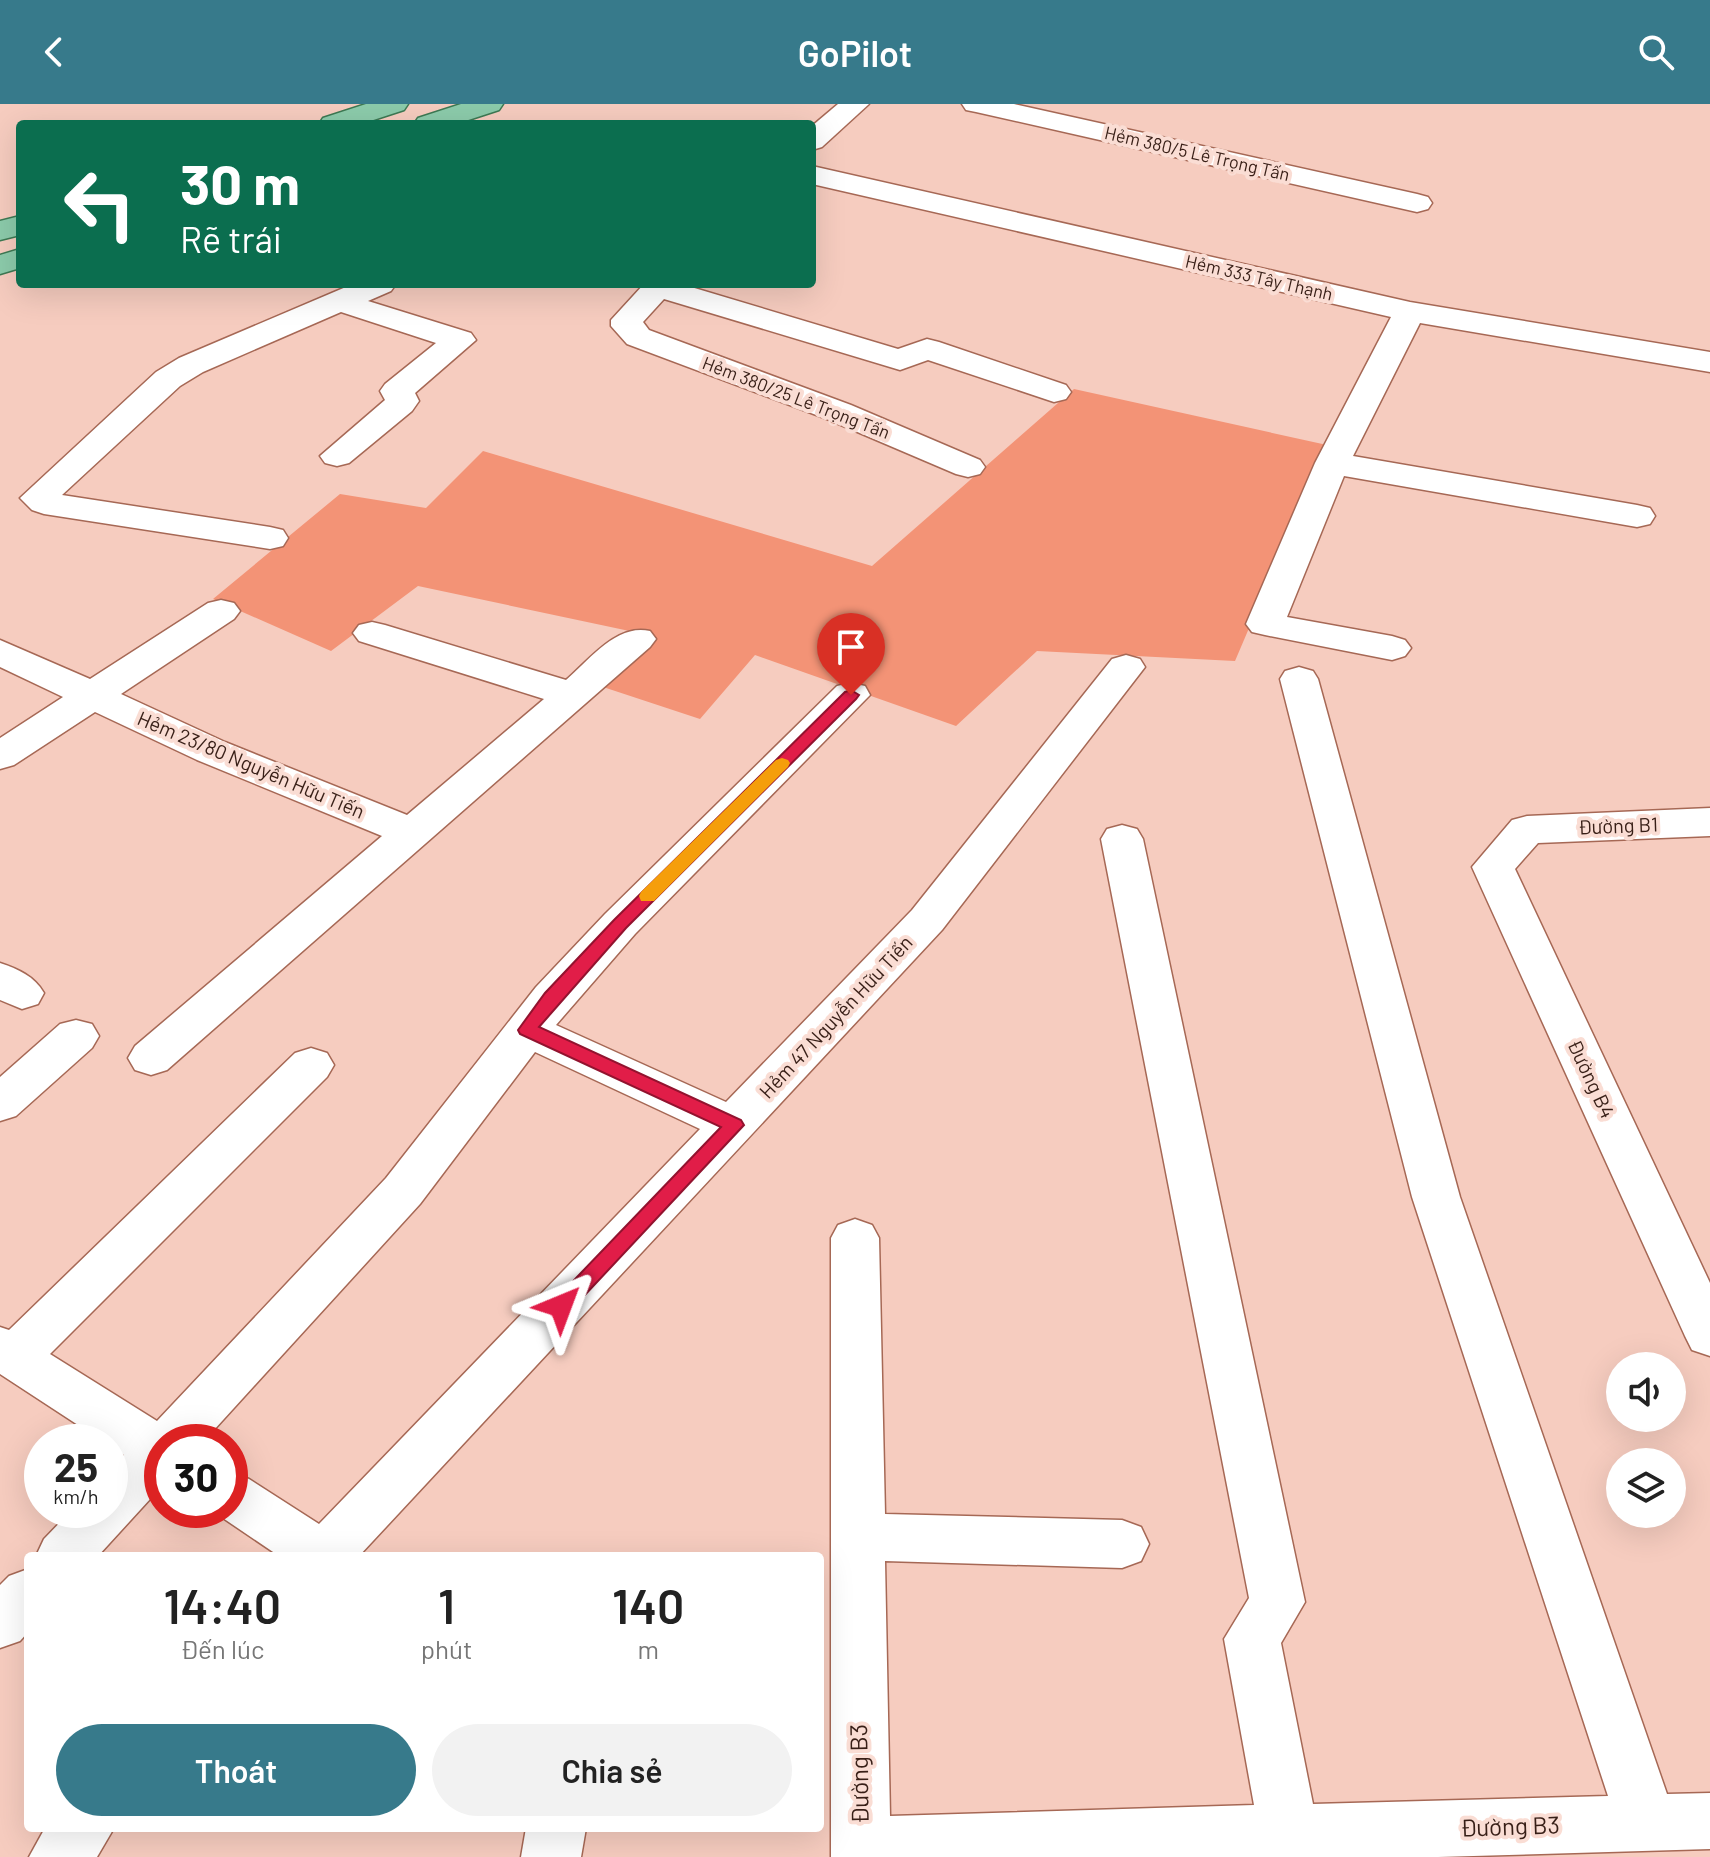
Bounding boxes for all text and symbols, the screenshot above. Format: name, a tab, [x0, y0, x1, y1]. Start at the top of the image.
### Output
icon: back	[32, 30, 76, 74]
icon: search	[1634, 30, 1678, 74]
text: GoPilot	[798, 31, 912, 74]
street label: Hẻm 380/5 Lê Trọng Tấn	[1103, 121, 1292, 185]
text: 30 m	[180, 149, 300, 216]
icon: left	[48, 152, 152, 256]
text: Rẽ trái	[180, 217, 282, 260]
street label: Hẻm 333 Tây Thạnh	[1183, 249, 1335, 305]
street label: Hẻm 380/25 Lê Trọng Tấn	[700, 351, 893, 443]
pin	[817, 613, 885, 695]
icon: arrive	[829, 625, 873, 669]
street label: Hẻm 23/80 Nguyễn Hữu Tiến	[134, 705, 369, 823]
street label: Đường B1	[1578, 812, 1658, 838]
street label: Hẻm 47 Nguyễn Hữu Tiến	[754, 930, 917, 1103]
street label: Đường B4	[1563, 1035, 1621, 1122]
position arrow	[519, 1264, 603, 1348]
map controls	[1606, 1352, 1686, 1528]
button: sound	[1606, 1352, 1686, 1432]
speed limit sign: 30	[144, 1424, 248, 1528]
text: 25	[54, 1442, 98, 1490]
button: layers	[1606, 1448, 1686, 1528]
text: km/h	[53, 1484, 99, 1508]
text: 14:40	[164, 1576, 281, 1634]
text: 1	[438, 1576, 455, 1634]
text: 140	[612, 1576, 684, 1634]
text: Đến lúc	[180, 1633, 265, 1664]
text: phút	[421, 1633, 472, 1664]
text: m	[637, 1633, 659, 1664]
button: Thoát	[56, 1724, 416, 1816]
button: Chia sẻ	[432, 1724, 792, 1816]
street label: Đường B3	[843, 1724, 874, 1824]
street label: Đường B3	[1460, 1809, 1560, 1842]

